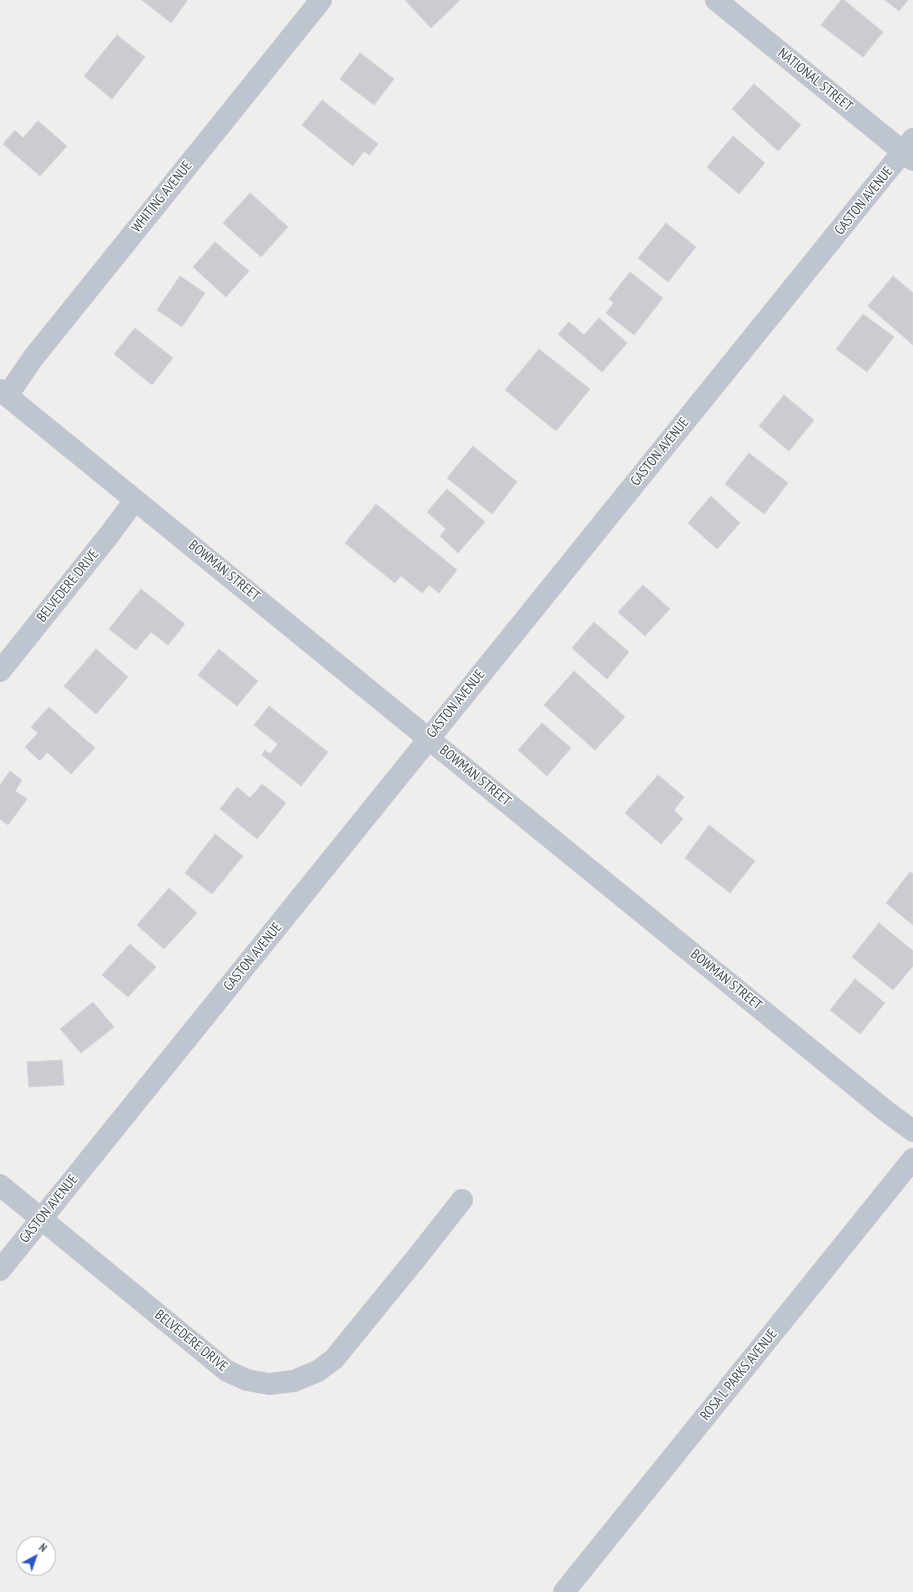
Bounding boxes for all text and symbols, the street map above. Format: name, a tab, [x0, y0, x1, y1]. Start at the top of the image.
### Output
street label: NATIONAL STREET	[774, 45, 856, 115]
street label: WHITING AVENUE	[128, 158, 196, 236]
street label: GASTON AVENUE	[831, 164, 897, 238]
street label: GASTON AVENUE	[627, 415, 693, 489]
street label: BOWMAN STREET	[185, 537, 263, 605]
street label: BELVEDERE DRIVE	[34, 546, 102, 626]
street label: GASTON AVENUE	[423, 667, 489, 741]
street label: BOWMAN STREET	[436, 742, 514, 810]
street label: GASTON AVENUE	[220, 920, 286, 994]
street label: BOWMAN STREET	[687, 946, 765, 1014]
street label: GASTON AVENUE	[16, 1172, 82, 1246]
street label: BELVEDERE DRIVE	[151, 1307, 231, 1375]
street label: ROSA L PARKS AVENUE	[697, 1326, 781, 1424]
north arrow	[16, 1536, 56, 1576]
text: N	[36, 1540, 50, 1555]

